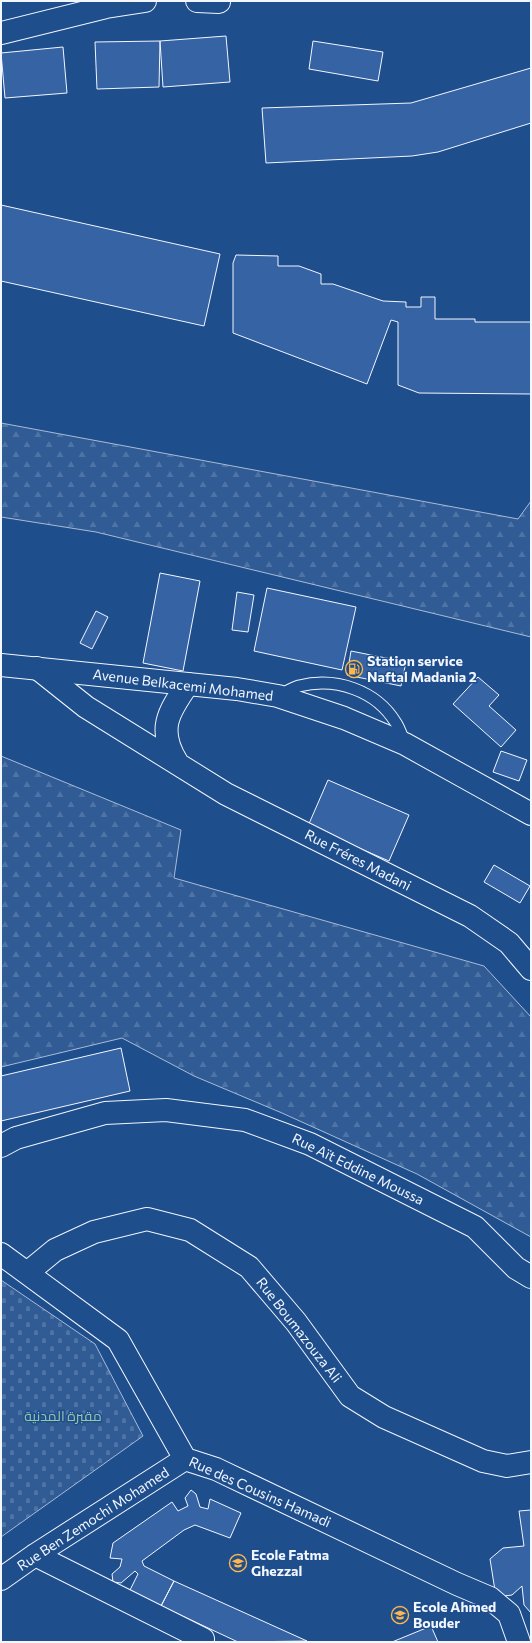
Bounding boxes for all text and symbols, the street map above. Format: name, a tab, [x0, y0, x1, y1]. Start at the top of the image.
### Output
place label: Station service Naftal Madania 2	[367, 652, 477, 685]
fuel station icon: Station service Naftal Madania 2	[344, 659, 364, 679]
street label: Avenue Belkacemi Mohamed	[92, 665, 274, 704]
street label: Rue Fréres Madani	[302, 825, 414, 894]
street label: Rue Aït Eddine Moussa	[289, 1129, 427, 1208]
street label: Rue Boumazouza Ali	[253, 1274, 346, 1386]
park label: مقبرة المدنية	[24, 1407, 102, 1424]
street label: Rue des Cousins Hamadi	[187, 1453, 334, 1531]
street label: Rue Ben Zemochi Mohamed	[14, 1463, 172, 1574]
place label: Ecole Fatma Ghezzal	[251, 1546, 329, 1579]
school or university icon: Ecole Fatma Ghezzal	[228, 1553, 248, 1573]
place label: Ecole Ahmed Bouder	[413, 1598, 496, 1631]
school or university icon: Ecole Ahmed Bouder	[390, 1605, 410, 1625]

